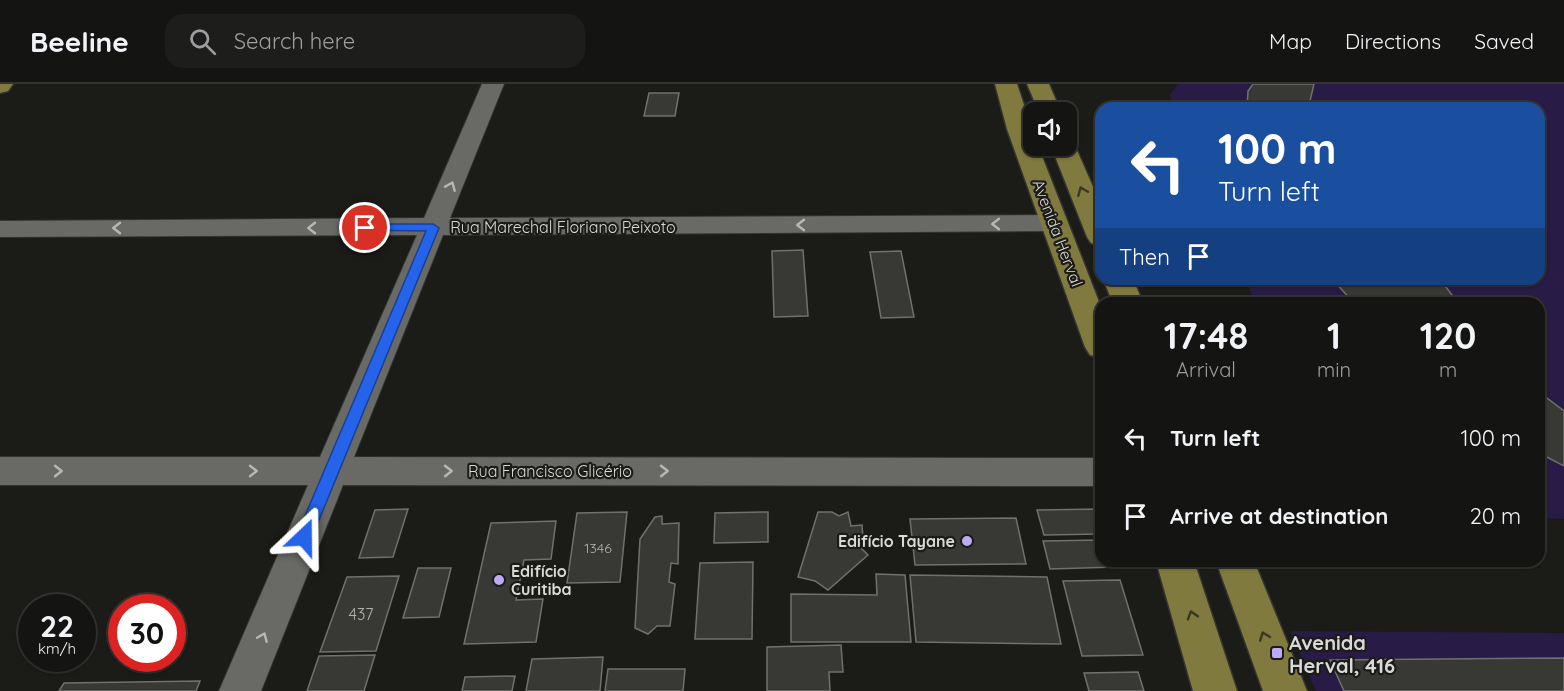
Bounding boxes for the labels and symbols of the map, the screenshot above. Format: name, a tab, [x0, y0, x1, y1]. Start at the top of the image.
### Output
street label: Avenida Herval	[1028, 177, 1088, 289]
one-way arrow	[444, 181, 456, 192]
one-way arrow	[1077, 187, 1089, 198]
pin	[339, 202, 390, 253]
street label: Rua Marechal Floriano Peixoto	[450, 217, 676, 237]
one-way arrow	[992, 217, 1001, 230]
one-way arrow	[797, 219, 806, 231]
one-way arrow	[113, 222, 122, 234]
one-way arrow	[308, 222, 317, 234]
street label: Rua Francisco Glicério	[468, 461, 632, 481]
one-way arrow	[54, 465, 63, 477]
one-way arrow	[249, 465, 258, 477]
one-way arrow	[444, 465, 453, 477]
one-way arrow	[660, 465, 669, 477]
position arrow	[272, 505, 336, 569]
place label: Edifício Tayane	[838, 531, 955, 551]
marker: Edifício Tayane	[960, 534, 974, 548]
house number: 1346	[584, 539, 612, 557]
place label: Edifício Curitiba	[511, 561, 572, 599]
marker: Edifício Curitiba	[492, 573, 506, 587]
speed limit sign: 30	[108, 594, 186, 672]
house number: 437	[348, 604, 374, 624]
one-way arrow	[1187, 610, 1199, 621]
place label: Avenida Herval, 416	[1289, 630, 1395, 678]
one-way arrow	[255, 632, 267, 643]
one-way arrow	[1259, 632, 1271, 643]
marker: Avenida Herval, 416	[1270, 646, 1284, 660]

